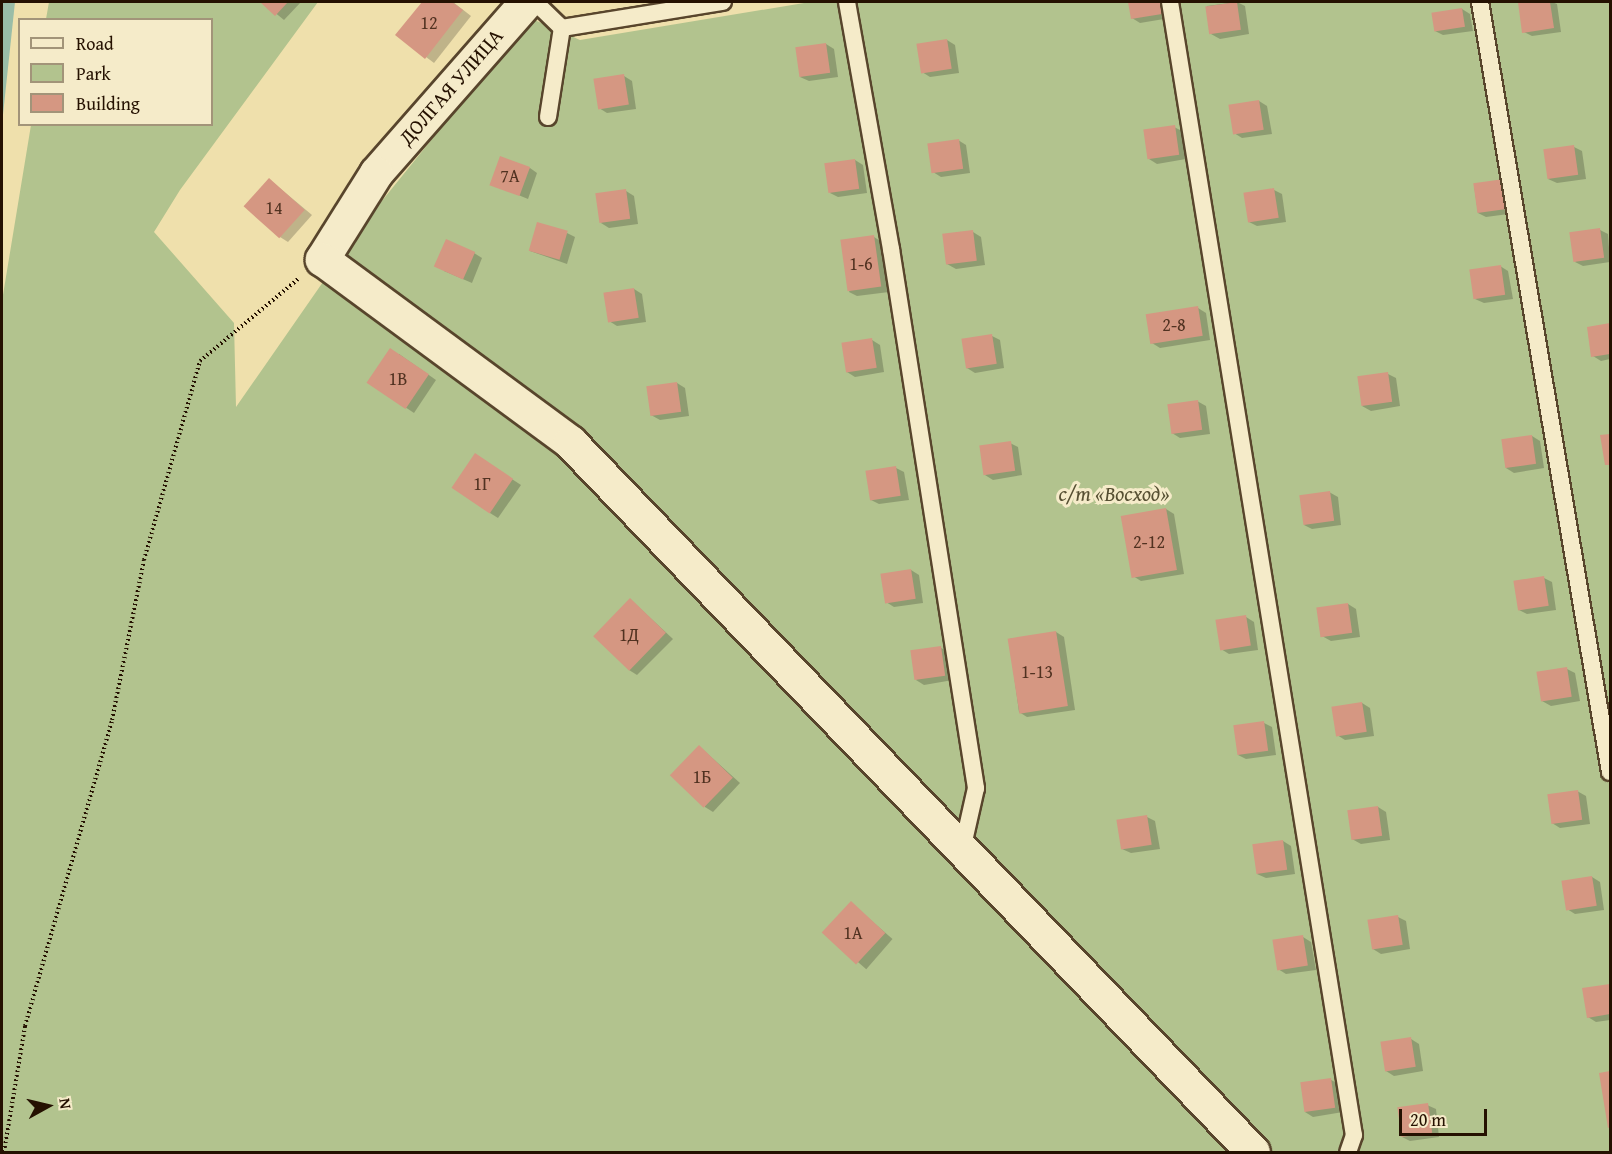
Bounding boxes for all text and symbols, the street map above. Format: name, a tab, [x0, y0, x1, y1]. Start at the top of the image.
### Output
house number: 12	[420, 12, 438, 34]
legend	[18, 18, 213, 126]
street label: ДОЛГАЯ УЛИЦА	[394, 24, 508, 150]
text: Road	[76, 30, 114, 57]
text: Park	[76, 60, 111, 87]
text: Building	[76, 90, 140, 117]
house number: 7А	[500, 165, 520, 187]
house number: 14	[265, 197, 283, 219]
house number: 1-6	[849, 253, 873, 275]
house number: 2-8	[1162, 314, 1186, 336]
house number: 1В	[389, 368, 407, 390]
house number: 1Г	[473, 473, 491, 495]
park label: с/т «Восход»	[1059, 481, 1169, 507]
house number: 2-12	[1133, 531, 1165, 553]
house number: 1Д	[619, 624, 639, 646]
house number: 1-13	[1021, 661, 1053, 683]
house number: 1Б	[693, 766, 711, 788]
house number: 1А	[843, 922, 863, 944]
north arrow	[18, 1076, 78, 1136]
text: N	[53, 1097, 78, 1110]
scale bar	[1402, 1097, 1490, 1135]
text: 20 m	[1410, 1106, 1446, 1133]

